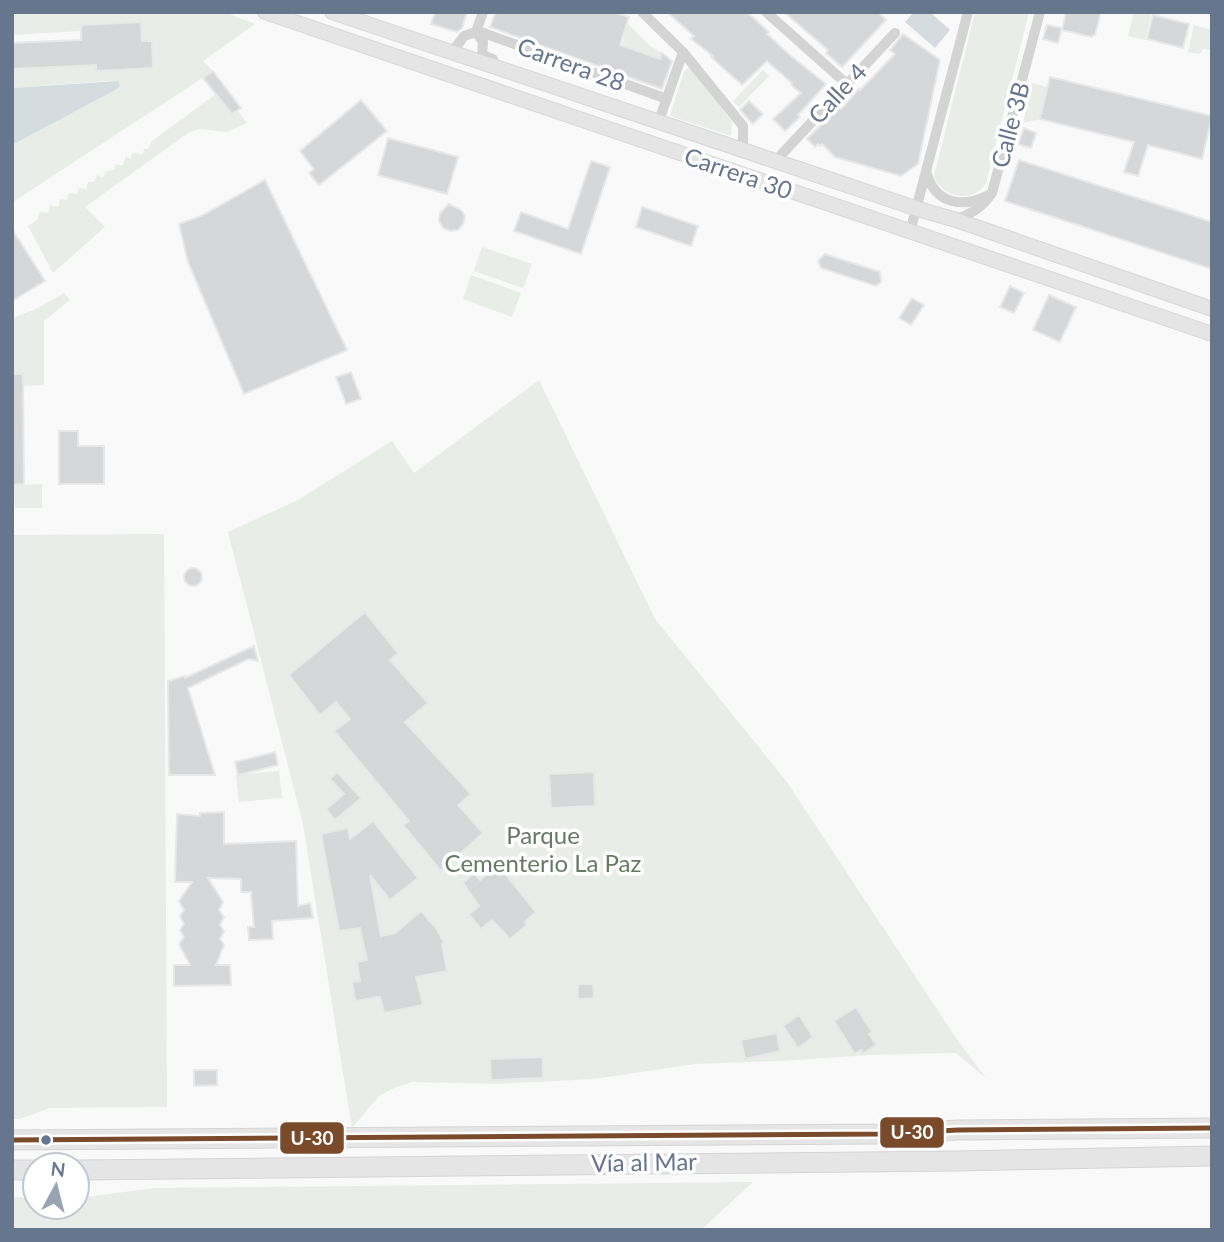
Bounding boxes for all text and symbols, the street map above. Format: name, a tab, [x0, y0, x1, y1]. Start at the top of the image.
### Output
street label: Carrera 28	[514, 31, 629, 96]
street label: Calle 4	[802, 57, 872, 129]
street label: Calle 3B	[984, 79, 1035, 171]
street label: Carrera 30	[681, 141, 796, 205]
park label: Parque Cementerio La Paz	[445, 820, 642, 877]
line badge: U-30	[879, 1116, 945, 1149]
text: U-30	[890, 1120, 934, 1143]
line badge: U-30	[279, 1121, 345, 1155]
text: U-30	[290, 1126, 334, 1149]
unlabelled marker	[39, 1133, 53, 1147]
street label: Vía al Mar	[591, 1146, 697, 1177]
north arrow	[21, 1151, 91, 1221]
text: N	[49, 1156, 67, 1181]

